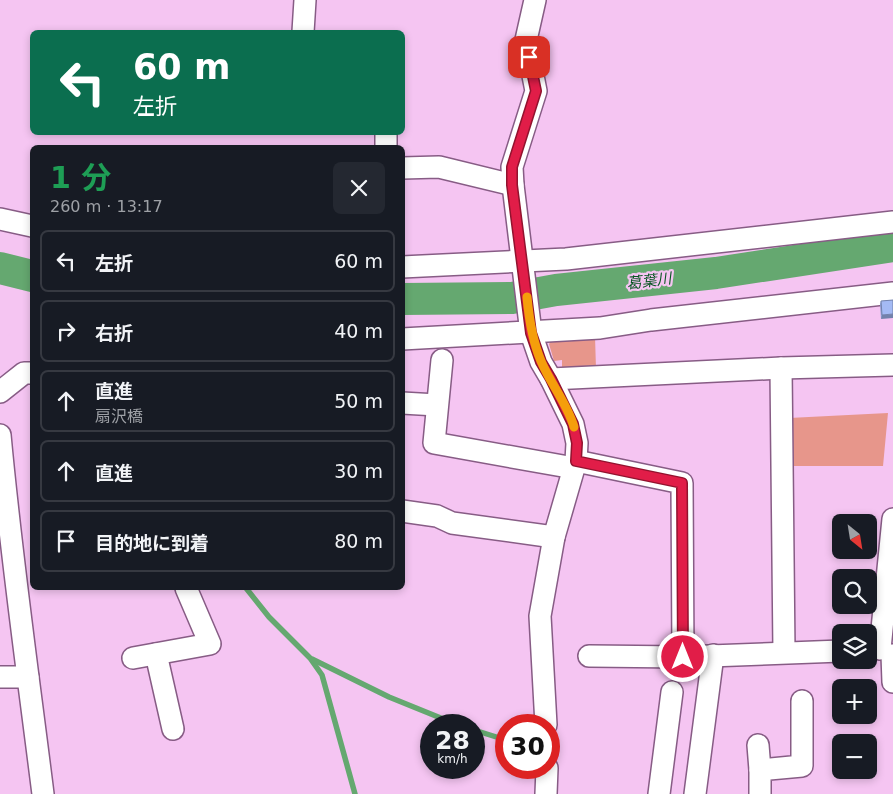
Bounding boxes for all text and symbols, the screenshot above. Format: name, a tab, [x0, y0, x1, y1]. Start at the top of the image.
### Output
pin	[508, 36, 550, 78]
icon: arrive	[515, 43, 543, 71]
text: 60 m	[133, 47, 230, 87]
icon: left	[50, 50, 115, 115]
text: 左折	[133, 94, 177, 119]
text: 1 分	[50, 160, 111, 195]
button: close	[333, 162, 385, 214]
text: 260 m · 13:17	[50, 197, 163, 216]
icon: left	[52, 247, 80, 275]
text: 60 m	[334, 250, 383, 272]
text: 左折	[95, 252, 133, 274]
water label: 葛葉川	[626, 269, 674, 293]
icon: right	[52, 317, 80, 345]
text: 40 m	[334, 320, 383, 342]
text: 右折	[95, 322, 133, 344]
text: 直進	[95, 380, 133, 402]
icon: ahead	[52, 387, 80, 415]
text: 50 m	[334, 390, 383, 412]
text: 扇沢橋	[95, 407, 143, 426]
icon: ahead	[52, 457, 80, 485]
text: 30 m	[334, 460, 383, 482]
text: 直進	[95, 462, 133, 484]
north arrow	[832, 514, 878, 559]
map controls	[832, 514, 877, 779]
icon: arrive	[52, 527, 80, 555]
text: 80 m	[334, 530, 383, 552]
text: 目的地に到着	[95, 532, 209, 554]
button: search	[832, 569, 877, 614]
button: layers	[832, 624, 877, 669]
position arrow	[656, 630, 708, 682]
button: +	[832, 679, 877, 724]
speed limit sign: 30	[495, 714, 560, 779]
text: 28	[435, 726, 470, 755]
button: −	[832, 734, 877, 779]
text: km/h	[437, 752, 468, 766]

